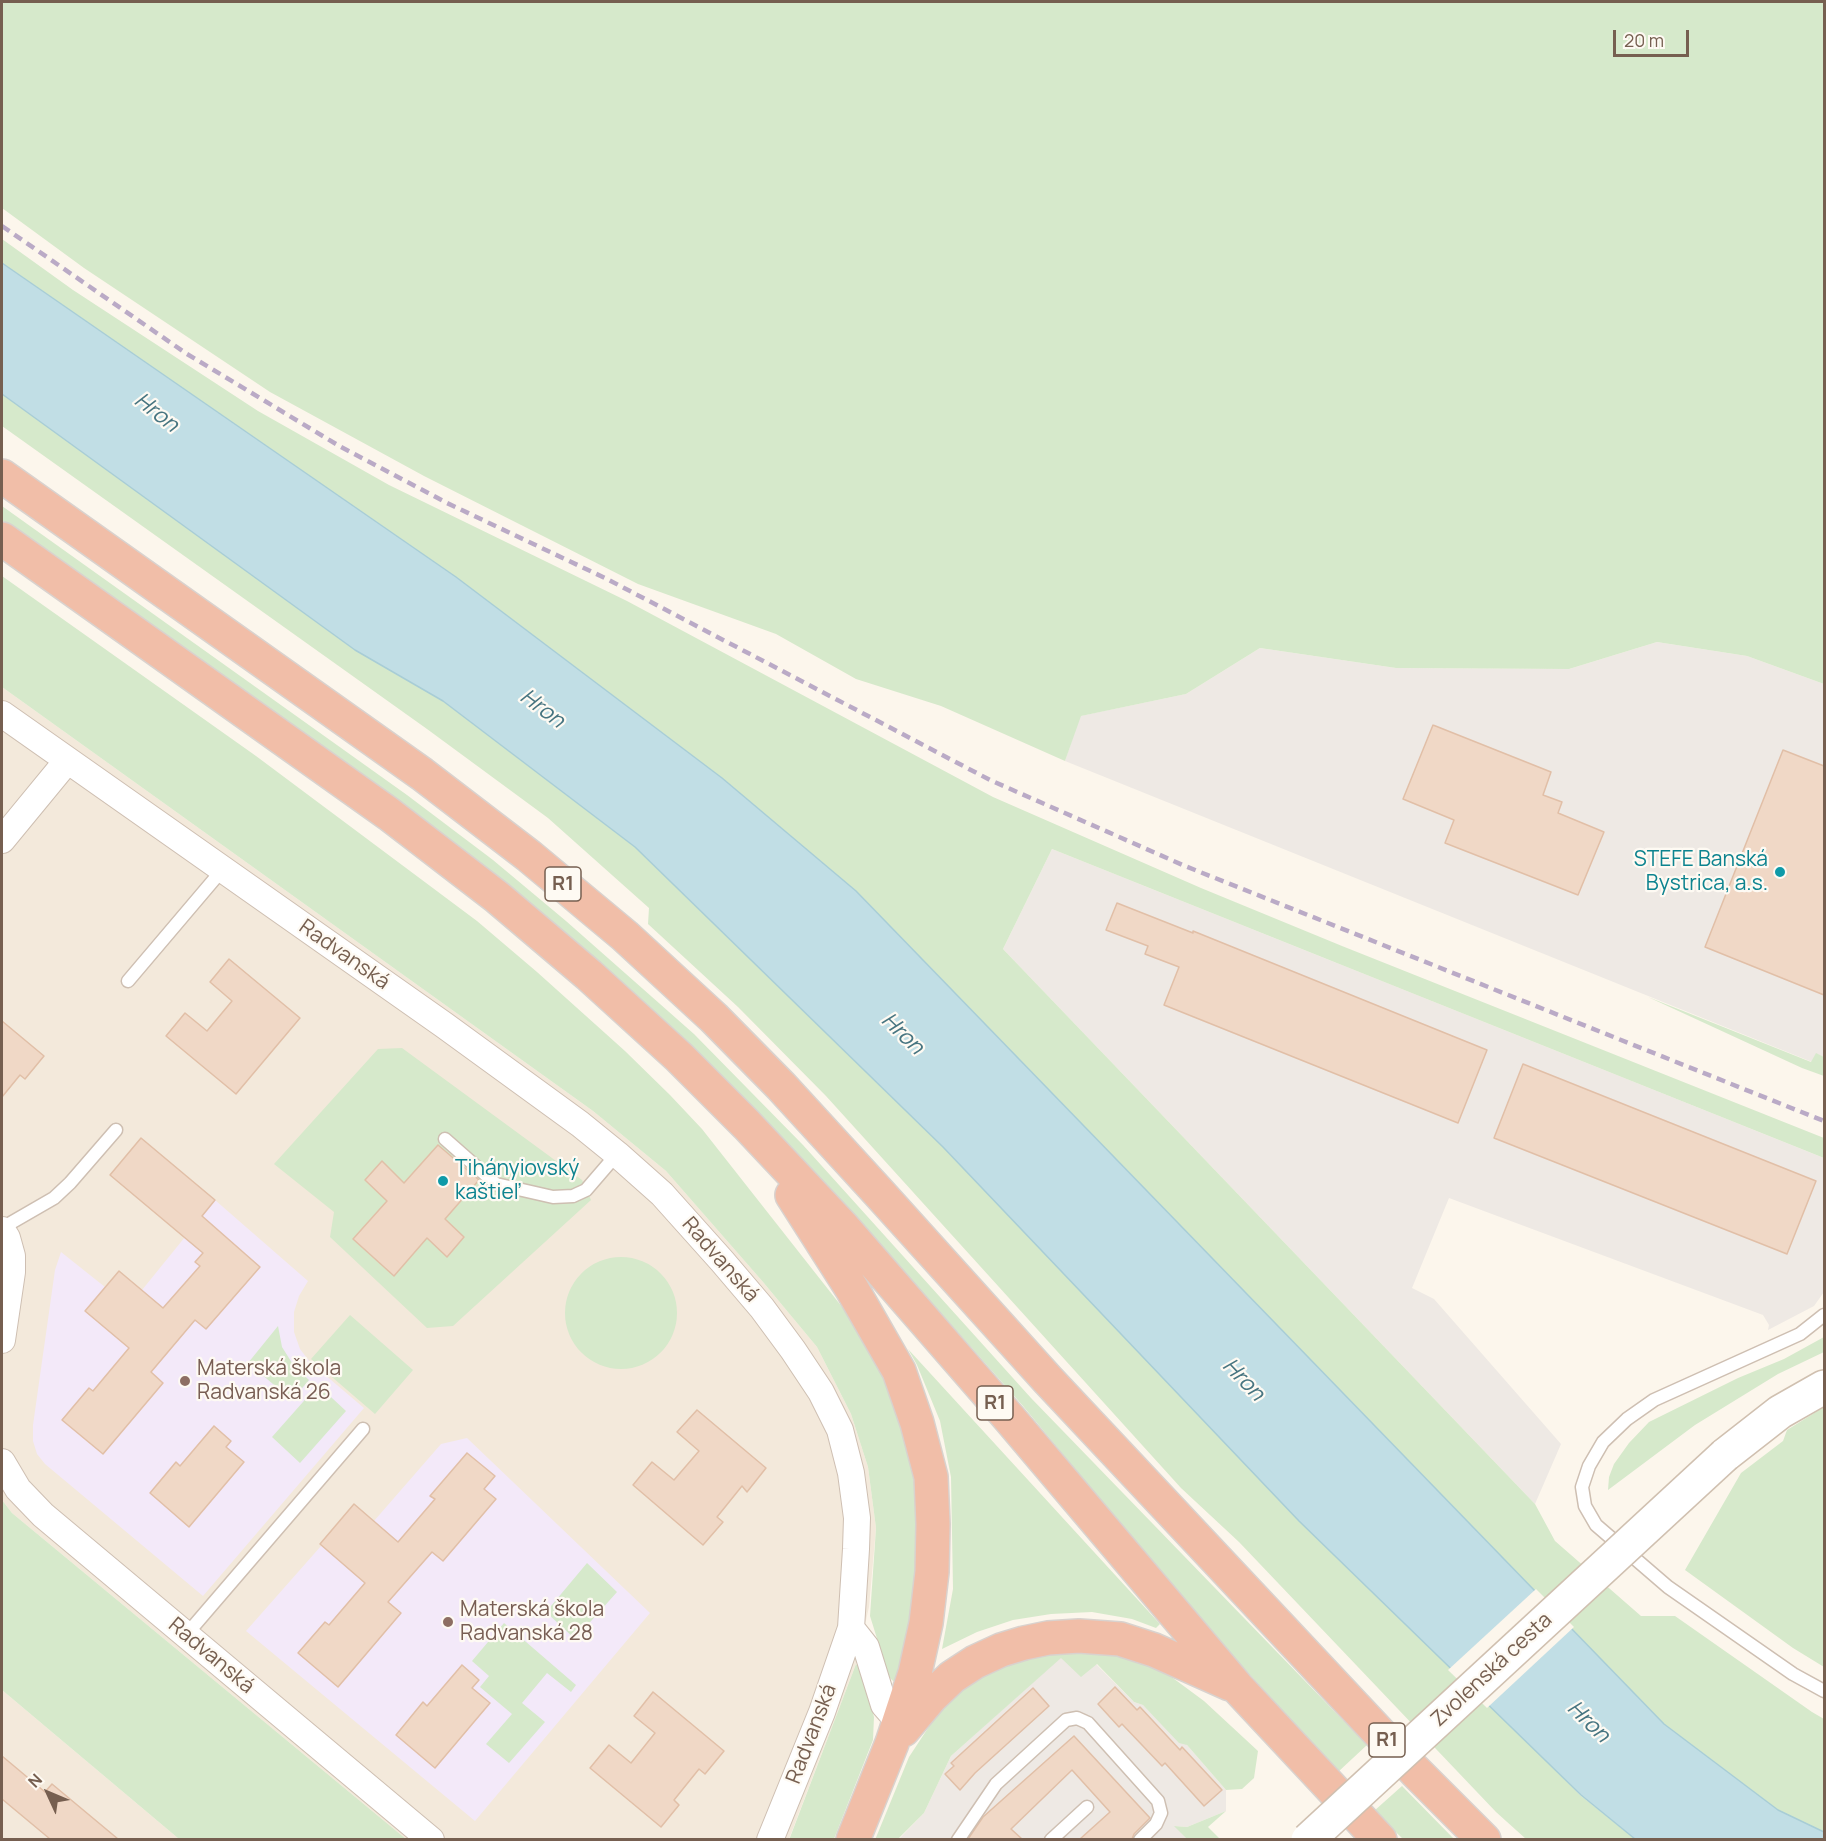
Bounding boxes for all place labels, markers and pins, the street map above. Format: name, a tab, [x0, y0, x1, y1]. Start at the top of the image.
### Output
place label: STEFE Banská Bystrica, a.s.	[1634, 847, 1768, 897]
marker: STEFE Banská Bystrica, a.s.	[1773, 865, 1787, 879]
place label: Tihányiovský kaštieľ	[455, 1156, 579, 1206]
marker: Tihányiovský kaštieľ	[436, 1174, 450, 1188]
place label: Materská škola Radvanská 26	[197, 1356, 341, 1406]
marker: Materská škola Radvanská 26	[178, 1374, 192, 1388]
place label: Materská škola Radvanská 28	[460, 1597, 604, 1647]
marker: Materská škola Radvanská 28	[441, 1615, 455, 1629]

